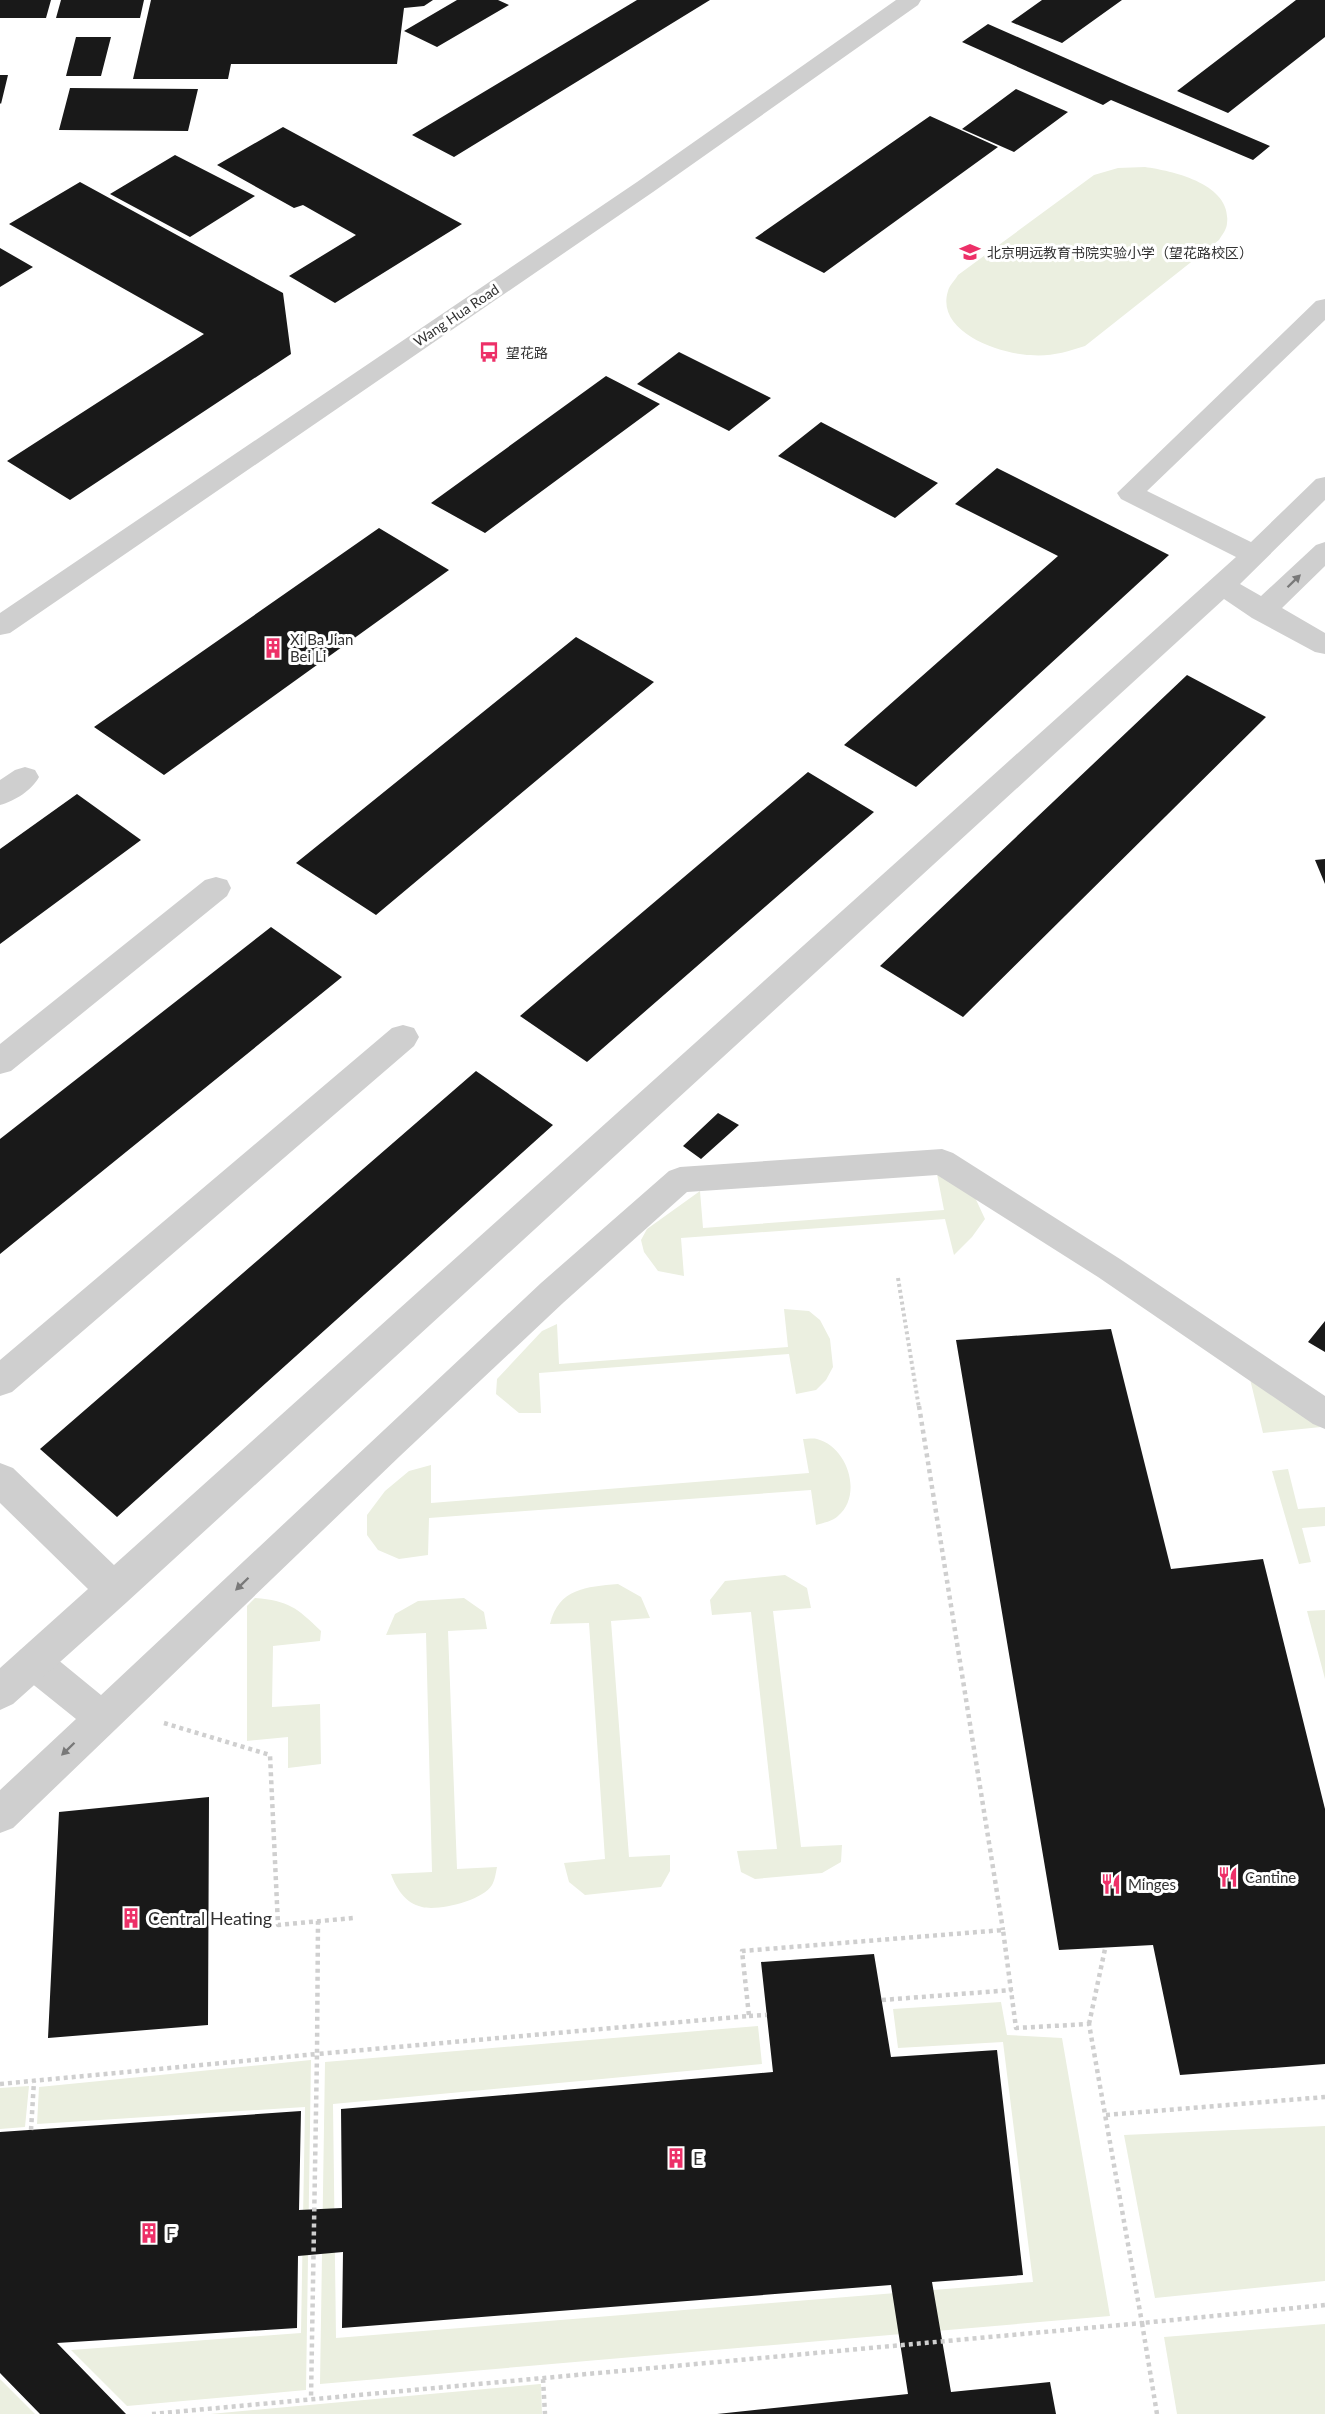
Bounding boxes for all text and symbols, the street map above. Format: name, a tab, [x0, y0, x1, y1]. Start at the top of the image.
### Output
school or university icon: 北京明远教育书院实验小学（望花路校区）	[958, 240, 982, 264]
place label: 北京明远教育书院实验小学（望花路校区）	[987, 244, 1253, 261]
street label: Wang Hua Road	[410, 280, 502, 350]
bus stop icon: 望花路	[477, 340, 501, 364]
place label: 望花路	[506, 344, 548, 361]
one-way arrow	[1286, 574, 1301, 588]
place label: Xi Ba Jian Bei Li	[290, 630, 353, 665]
building icon: Xi Ba Jian Bei Li	[261, 636, 285, 660]
one-way arrow	[236, 1577, 250, 1591]
one-way arrow	[61, 1742, 75, 1756]
restaurant icon: Cantine	[1216, 1865, 1240, 1889]
place label: Cantine	[1245, 1868, 1296, 1886]
restaurant icon: Minges	[1099, 1872, 1123, 1896]
place label: Minges	[1128, 1875, 1176, 1893]
building icon: Central Heating	[119, 1906, 143, 1930]
place label: Central Heating	[148, 1907, 272, 1929]
building icon: E	[664, 2146, 688, 2170]
place label: E	[693, 2147, 703, 2169]
building icon: F	[137, 2221, 161, 2245]
place label: F	[166, 2222, 176, 2244]

